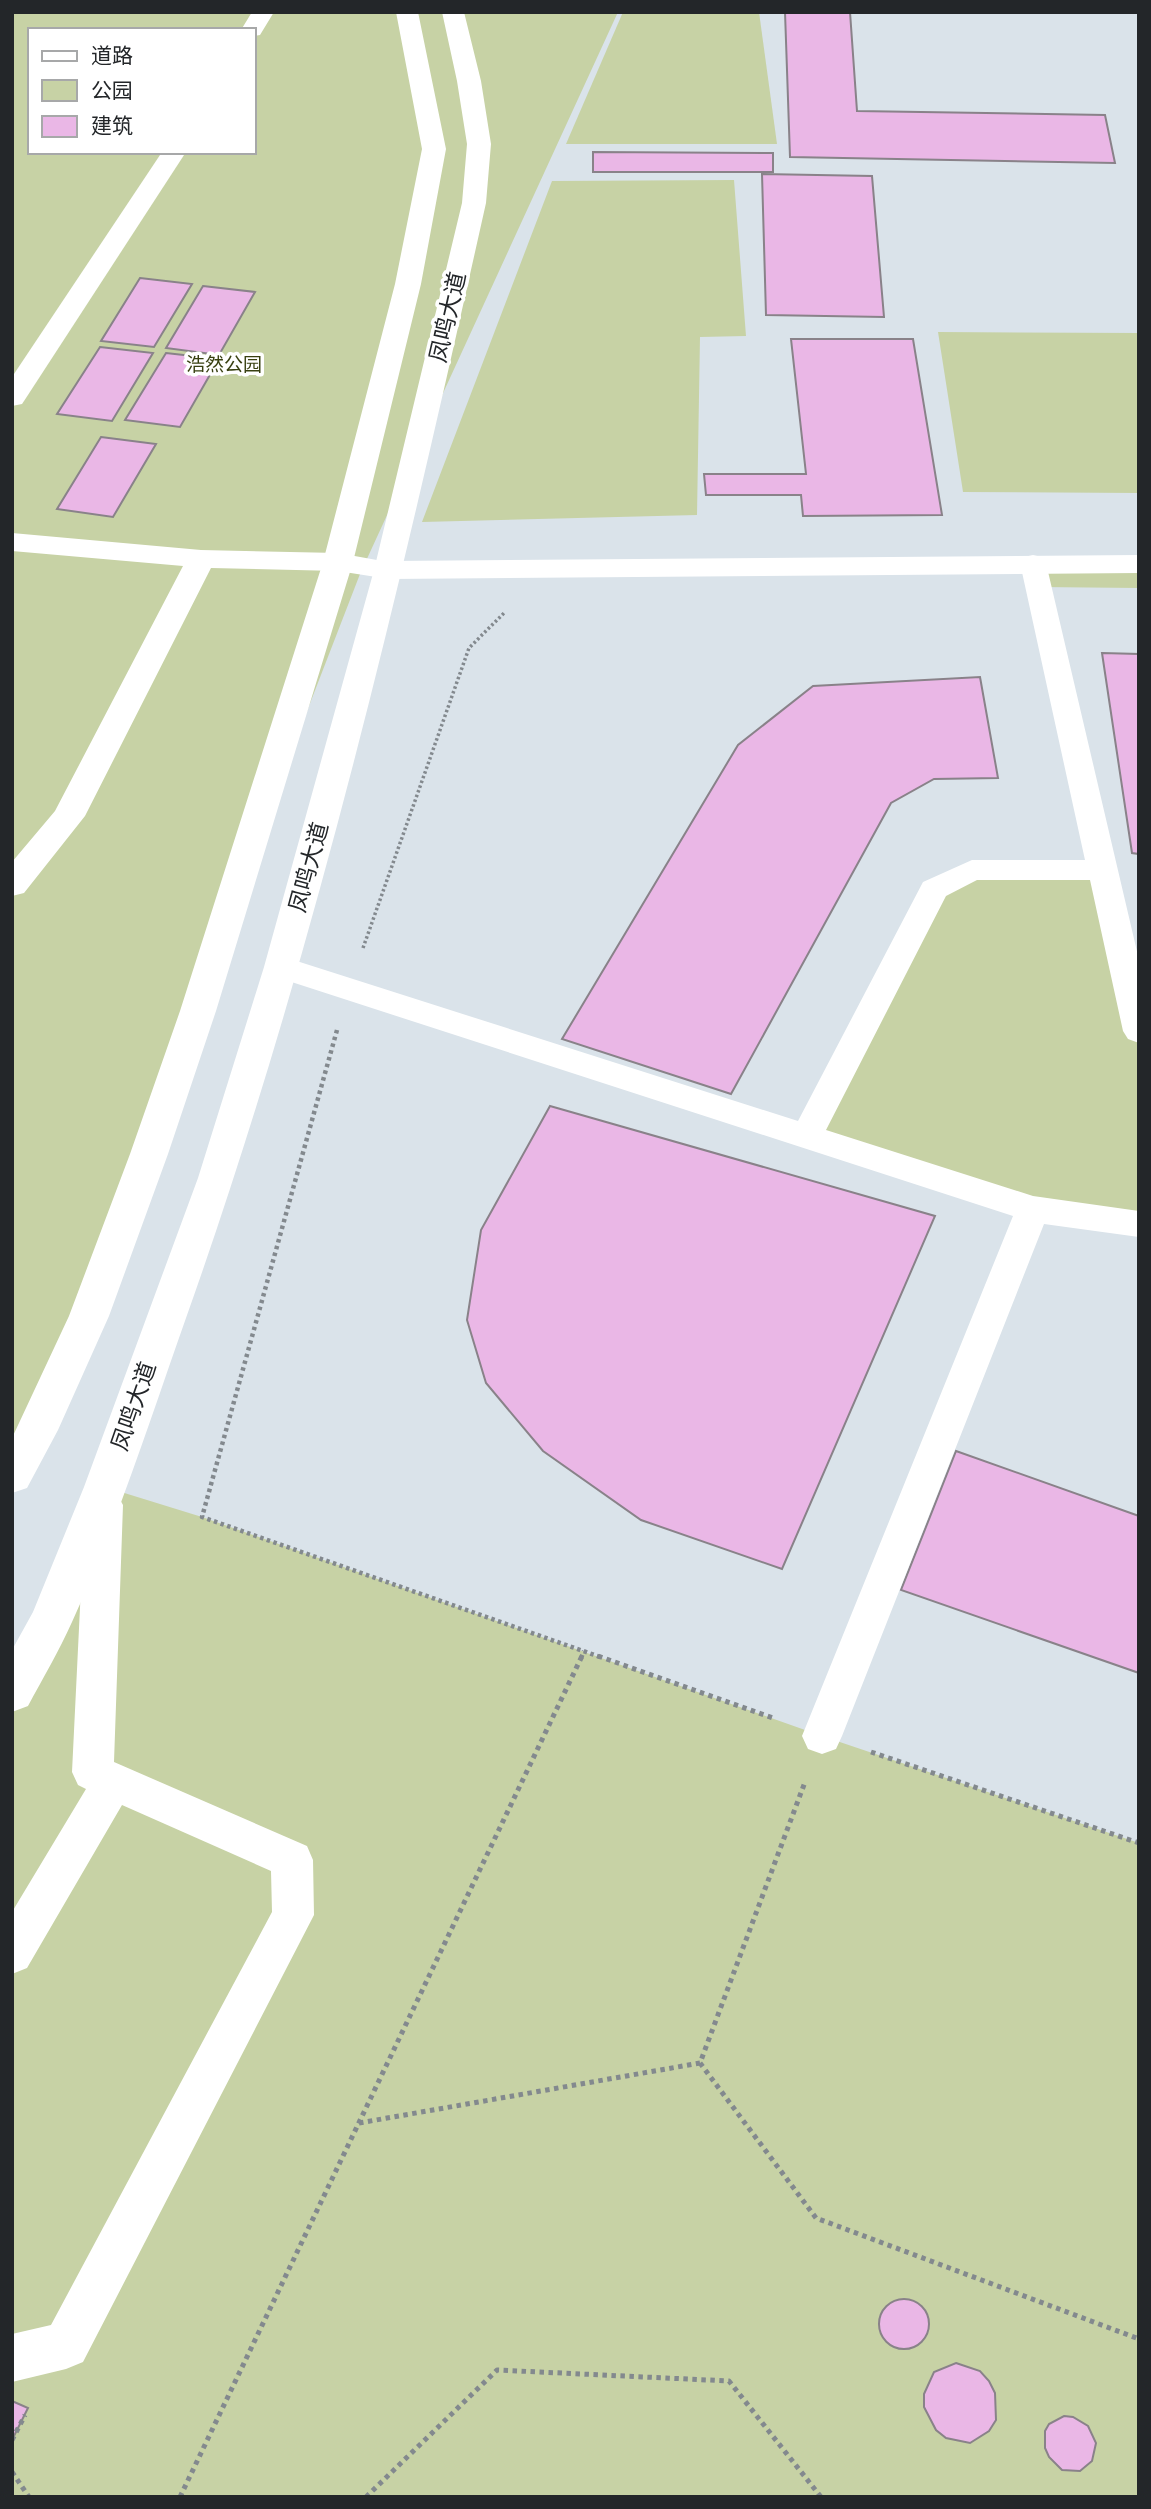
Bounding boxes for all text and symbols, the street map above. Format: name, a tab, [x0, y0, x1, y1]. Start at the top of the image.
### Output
legend	[28, 28, 256, 154]
text: 道路	[91, 43, 133, 68]
text: 公园	[91, 78, 133, 103]
text: 建筑	[91, 113, 133, 138]
street label: 凤鸣大道	[423, 269, 471, 365]
park label: 浩然公园	[186, 353, 262, 375]
street label: 凤鸣大道	[283, 819, 333, 915]
street label: 凤鸣大道	[105, 1358, 161, 1454]

